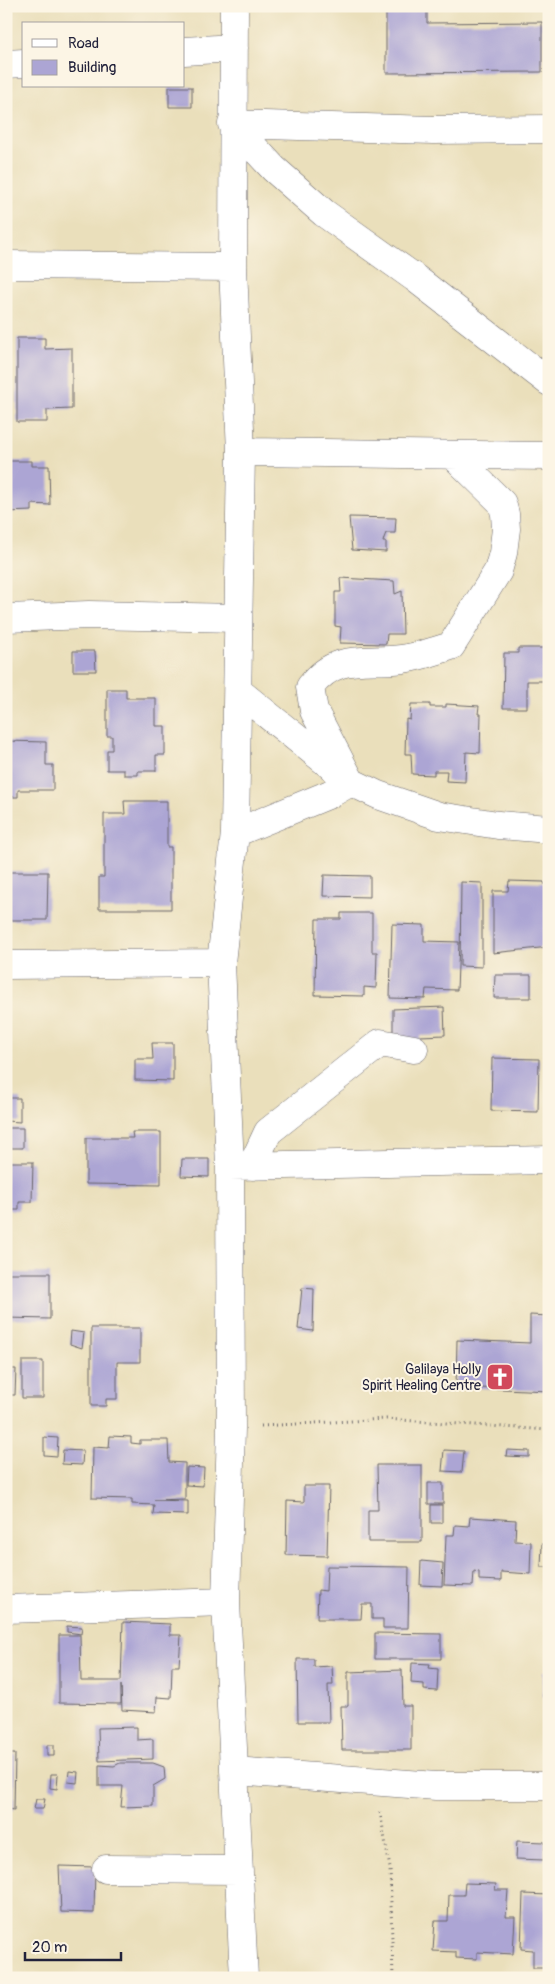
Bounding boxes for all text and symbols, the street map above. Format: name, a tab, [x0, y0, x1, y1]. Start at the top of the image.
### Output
legend	[22, 22, 185, 88]
text: Road	[68, 34, 99, 53]
text: Building	[68, 58, 116, 77]
place label: Galilaya Holly Spirit Healing Centre	[362, 1361, 481, 1394]
church icon: Galilaya Holly Spirit Healing Centre	[485, 1362, 515, 1392]
scale bar	[25, 1929, 121, 1961]
text: 20 m	[32, 1938, 67, 1957]

